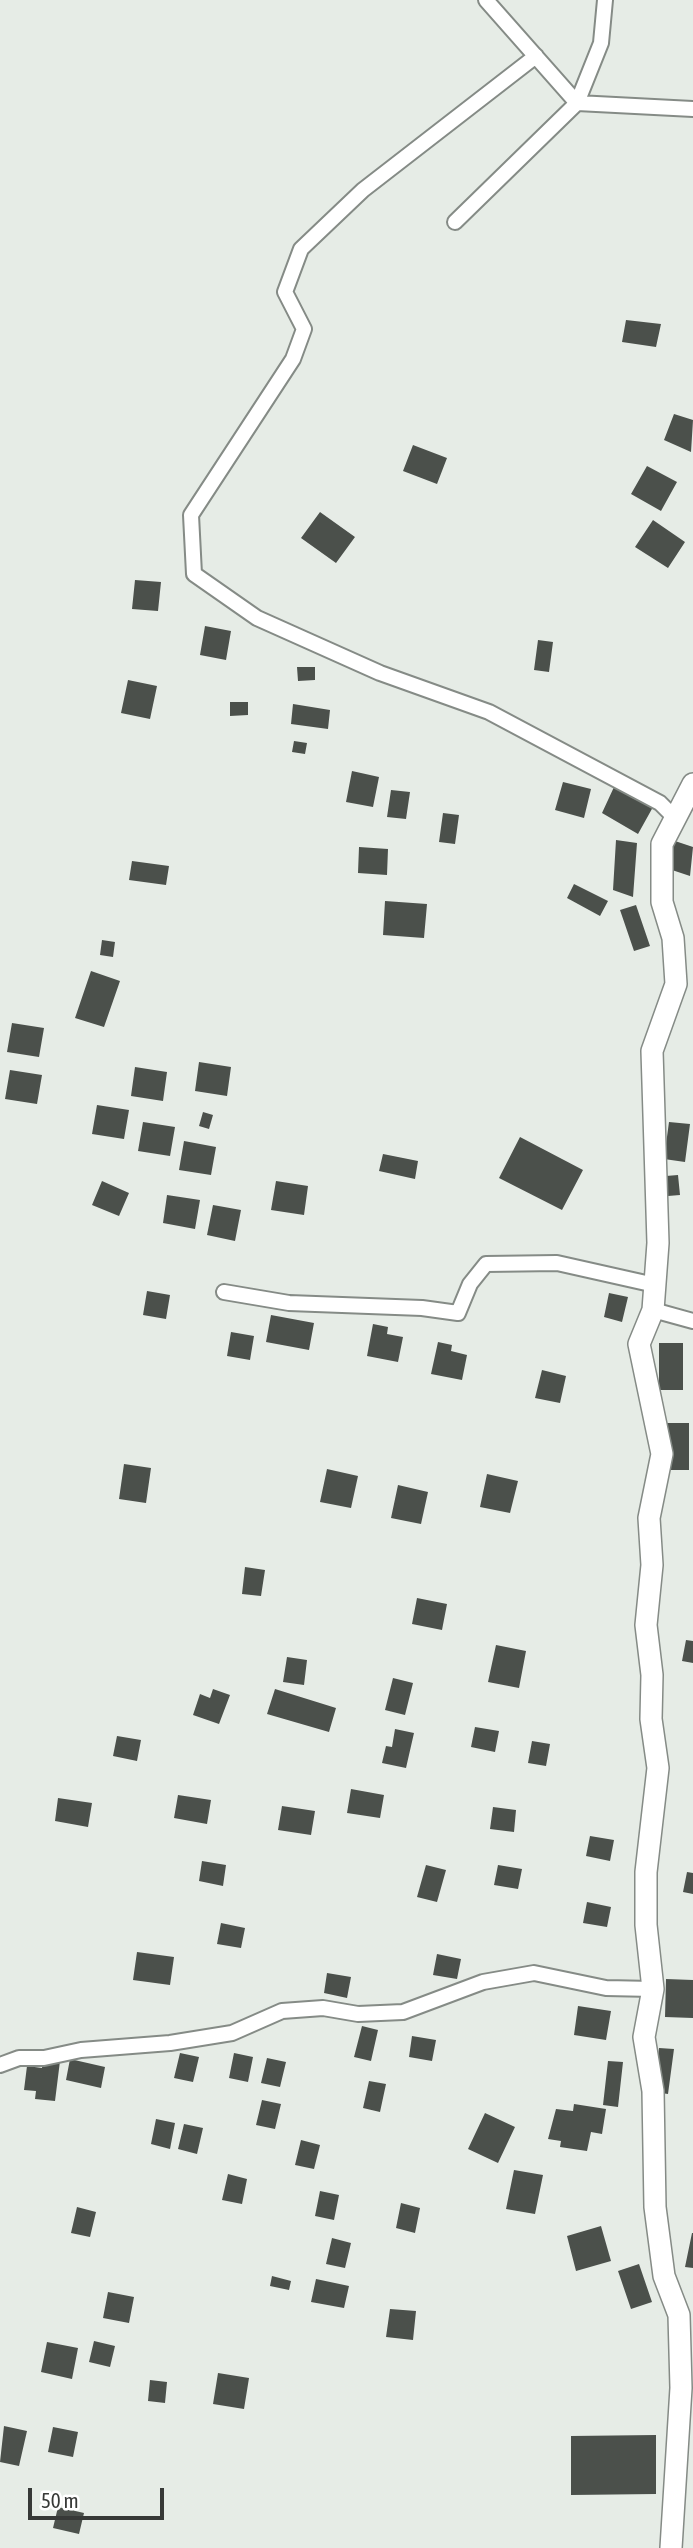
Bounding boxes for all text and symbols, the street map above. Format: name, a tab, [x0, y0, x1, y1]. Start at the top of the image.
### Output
scale bar	[32, 2474, 168, 2518]
text: 50 m	[41, 2488, 79, 2512]

